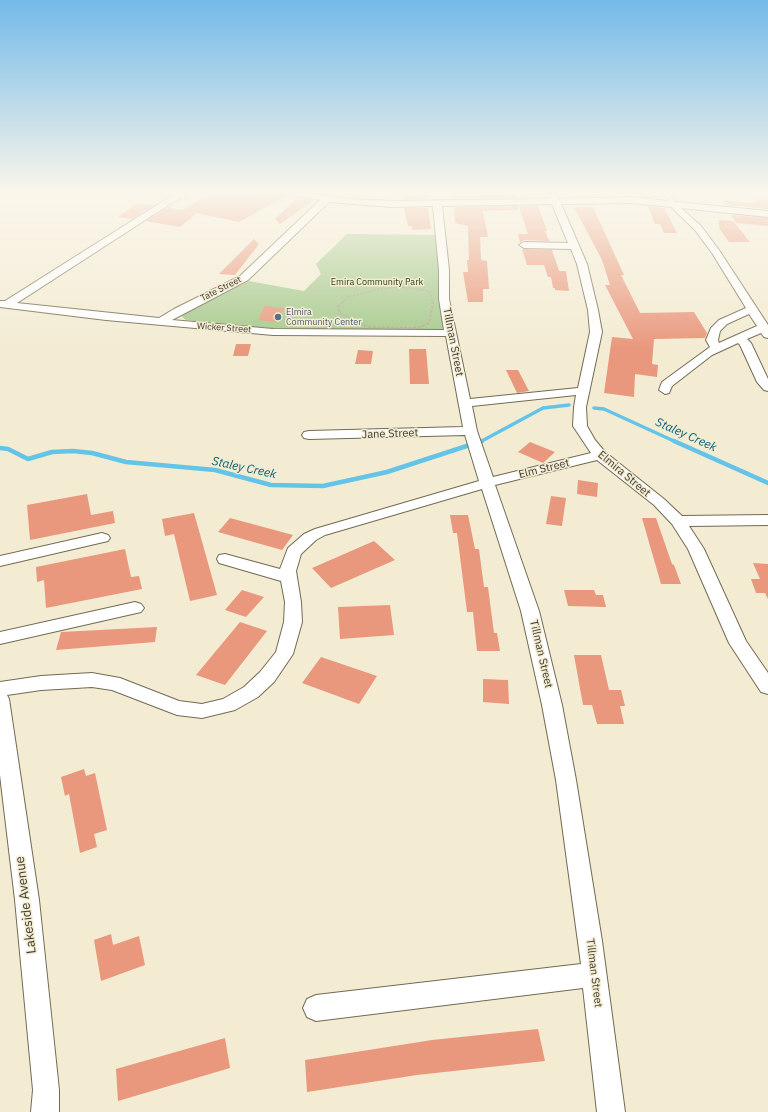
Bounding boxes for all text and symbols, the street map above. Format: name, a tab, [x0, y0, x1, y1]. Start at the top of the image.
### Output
street label: Tate Street	[199, 274, 243, 304]
park label: Emira Community Park	[331, 277, 423, 287]
place label: Elmira Community Center	[286, 307, 362, 328]
street label: Tillman Street	[440, 307, 466, 377]
marker: Elmira Community Center	[273, 312, 283, 322]
street label: Wicker Street	[196, 321, 252, 335]
water label: Staley Creek	[653, 415, 719, 455]
street label: Jane Street	[362, 426, 418, 442]
street label: Elmira Street	[595, 448, 653, 500]
water label: Staley Creek	[210, 454, 278, 482]
street label: Elm Street	[517, 456, 571, 482]
street label: Tillman Street	[527, 619, 555, 689]
street label: Lakeside Avenue	[12, 855, 40, 955]
street label: Tillman Street	[583, 938, 605, 1008]

